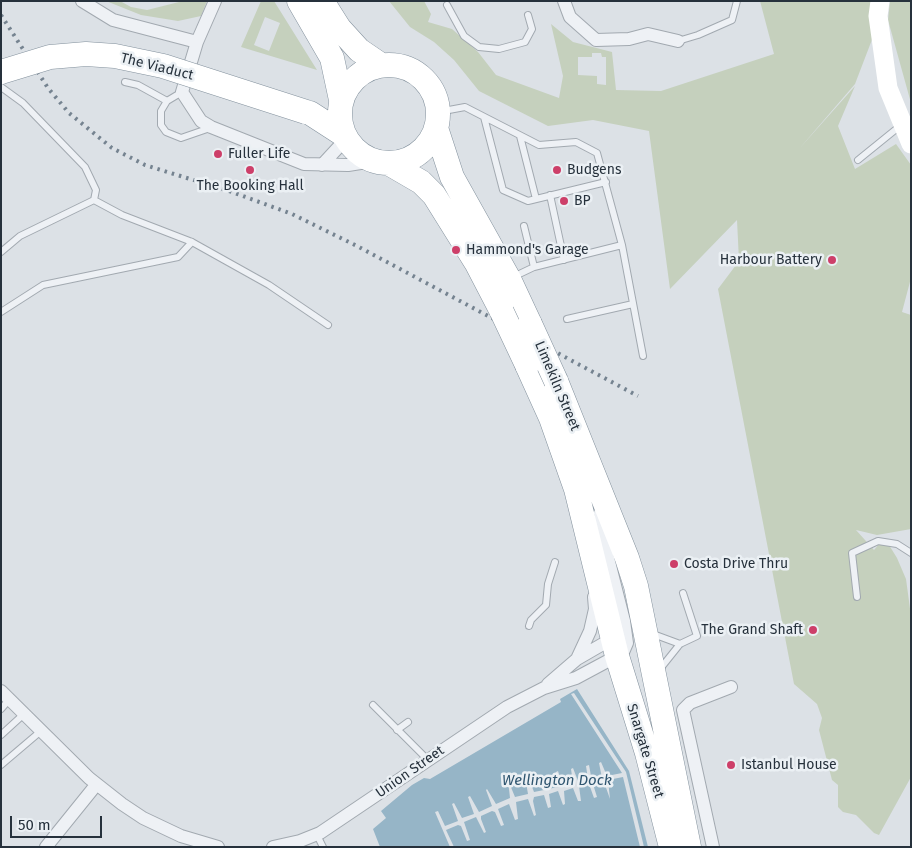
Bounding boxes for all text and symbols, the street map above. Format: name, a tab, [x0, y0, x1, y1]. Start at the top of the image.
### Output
street label: The Viaduct	[119, 50, 195, 84]
place label: Fuller Life	[228, 146, 290, 162]
marker: Fuller Life	[212, 148, 224, 160]
place label: Budgens	[567, 162, 621, 178]
marker: The Booking Hall	[244, 164, 256, 176]
marker: Budgens	[551, 164, 563, 176]
place label: The Booking Hall	[196, 178, 304, 194]
place label: BP	[574, 193, 591, 209]
marker: BP	[558, 195, 570, 207]
place label: Hammond's Garage	[466, 242, 589, 258]
marker: Hammond's Garage	[450, 244, 462, 256]
place label: Harbour Battery	[720, 252, 822, 268]
marker: Harbour Battery	[826, 254, 838, 266]
street label: Limekiln Street	[531, 339, 583, 433]
place label: Costa Drive Thru	[684, 556, 788, 572]
marker: Costa Drive Thru	[668, 558, 680, 570]
place label: The Grand Shaft	[701, 622, 803, 638]
marker: The Grand Shaft	[807, 624, 819, 636]
street label: Snargate Street	[623, 702, 667, 800]
street label: Union Street	[373, 742, 447, 802]
place label: Istanbul House	[741, 757, 837, 773]
marker: Istanbul House	[725, 759, 737, 771]
water label: Wellington Dock	[502, 772, 612, 790]
scale bar	[12, 806, 105, 838]
text: 50 m	[18, 816, 51, 834]

